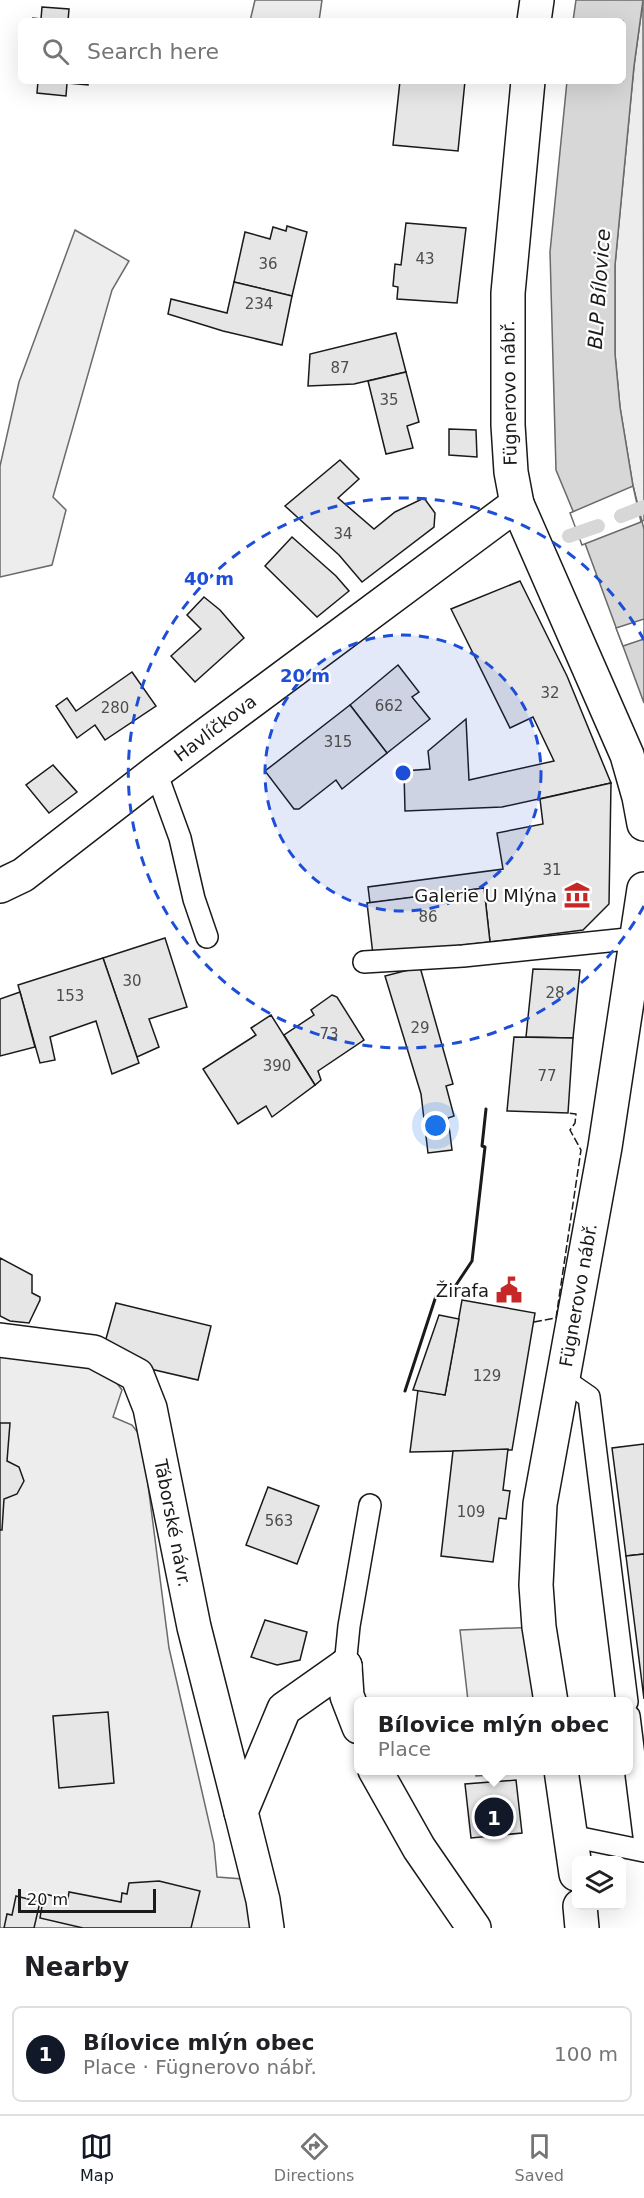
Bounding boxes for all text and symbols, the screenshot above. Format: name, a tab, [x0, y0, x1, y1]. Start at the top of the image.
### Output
search box	[18, 18, 626, 84]
icon: search	[39, 35, 72, 68]
text: Search here	[87, 39, 219, 64]
water label: BLP Bílovice	[583, 228, 615, 350]
house number: 43	[415, 250, 435, 268]
house number: 36	[258, 255, 278, 273]
house number: 234	[245, 295, 273, 313]
street label: Fügnerovo nábř.	[497, 320, 521, 466]
house number: 87	[330, 359, 350, 377]
house number: 35	[379, 391, 399, 409]
house number: 34	[333, 525, 353, 543]
text: 40 m	[184, 568, 234, 589]
text: 20 m	[280, 665, 330, 686]
house number: 32	[540, 684, 560, 702]
street label: Havlíčkova	[170, 690, 260, 766]
house number: 662	[375, 697, 403, 715]
house number: 280	[101, 699, 129, 717]
house number: 315	[324, 733, 352, 751]
centre of rings	[393, 763, 413, 783]
house number: 31	[542, 861, 562, 879]
museum icon: Galerie U Mlýna	[562, 880, 592, 910]
place label: Galerie U Mlýna	[414, 885, 557, 906]
house number: 86	[418, 908, 438, 926]
house number: 30	[122, 972, 142, 990]
house number: 28	[545, 984, 565, 1002]
house number: 153	[56, 987, 84, 1005]
house number: 29	[410, 1019, 430, 1037]
house number: 73	[319, 1025, 339, 1043]
house number: 390	[263, 1057, 291, 1075]
house number: 77	[537, 1067, 557, 1085]
your location	[421, 1111, 450, 1140]
street label: Fügnerovo nábř.	[555, 1222, 601, 1368]
public building icon: Žirafa	[494, 1275, 524, 1305]
place label: Žirafa	[436, 1280, 489, 1301]
house number: 129	[473, 1367, 501, 1385]
street label: Táborské návr.	[150, 1457, 196, 1589]
house number: 109	[457, 1503, 485, 1521]
house number: 563	[265, 1512, 293, 1530]
popup	[354, 1697, 633, 1775]
text: Bílovice mlýn obec	[378, 1712, 609, 1737]
text: Place	[378, 1737, 431, 1761]
pin: 1	[474, 1794, 514, 1840]
map controls	[572, 1856, 626, 1910]
button: layers	[572, 1856, 626, 1910]
scale bar	[18, 1886, 156, 1914]
text: 20 m	[27, 1890, 68, 1909]
text: Nearby	[24, 1952, 129, 1982]
text: Bílovice mlýn obec	[83, 2030, 314, 2055]
text: 1	[39, 2042, 52, 2066]
text: 100 m	[554, 2042, 618, 2066]
text: Place · Fügnerovo nábř.	[83, 2055, 317, 2079]
tab: Map	[80, 2130, 114, 2185]
tab: Directions	[274, 2130, 354, 2185]
tab: Saved	[515, 2130, 564, 2185]

